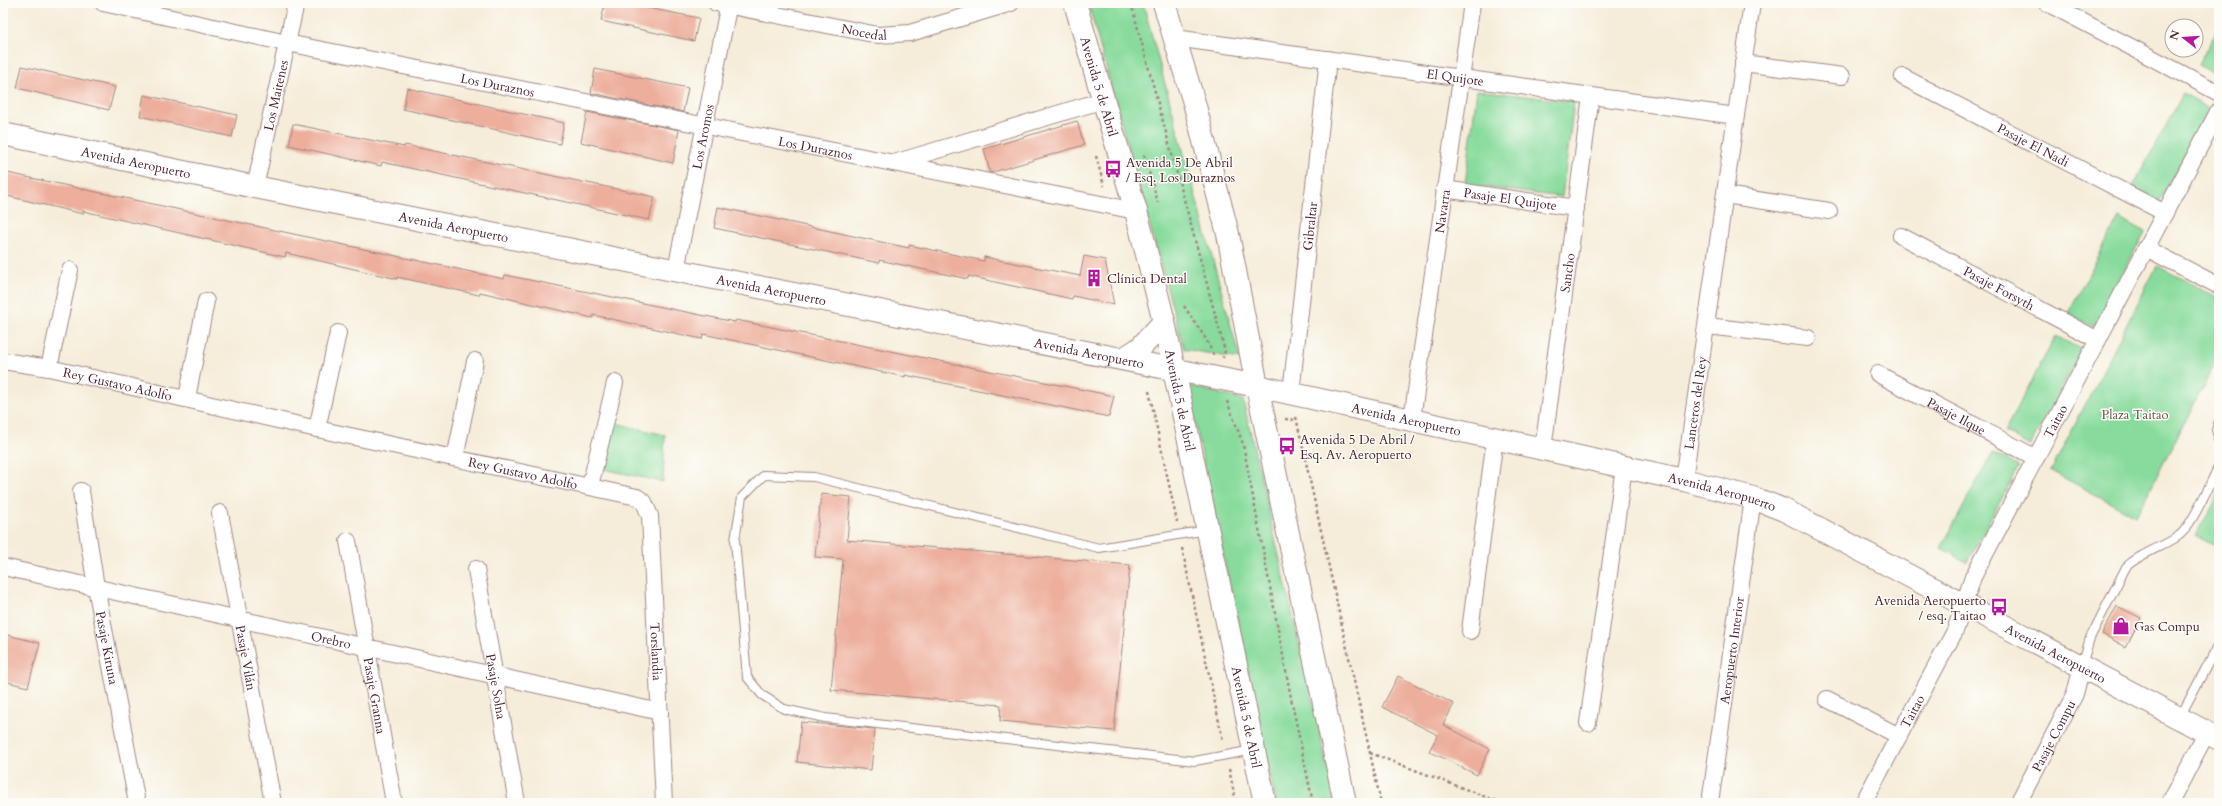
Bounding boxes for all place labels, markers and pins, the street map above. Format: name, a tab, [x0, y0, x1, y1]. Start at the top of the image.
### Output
place label: Avenida 5 De Abril / Esq. Los Duraznos	[1126, 154, 1235, 187]
bus stop icon: Avenida 5 De Abril / Esq. Los Duraznos	[1103, 159, 1123, 179]
building icon: Clínica Dental	[1084, 268, 1104, 288]
place label: Clínica Dental	[1107, 270, 1188, 288]
place label: Avenida 5 De Abril / Esq. Av. Aeropuerto	[1300, 431, 1415, 464]
bus stop icon: Avenida 5 De Abril / Esq. Av. Aeropuerto	[1277, 436, 1297, 456]
place label: Avenida Aeropuerto / esq. Taitao	[1874, 592, 1986, 625]
bus stop icon: Avenida Aeropuerto / esq. Taitao	[1989, 597, 2009, 617]
shop icon: Gas Compu	[2111, 616, 2131, 636]
place label: Gas Compu	[2134, 618, 2200, 636]

